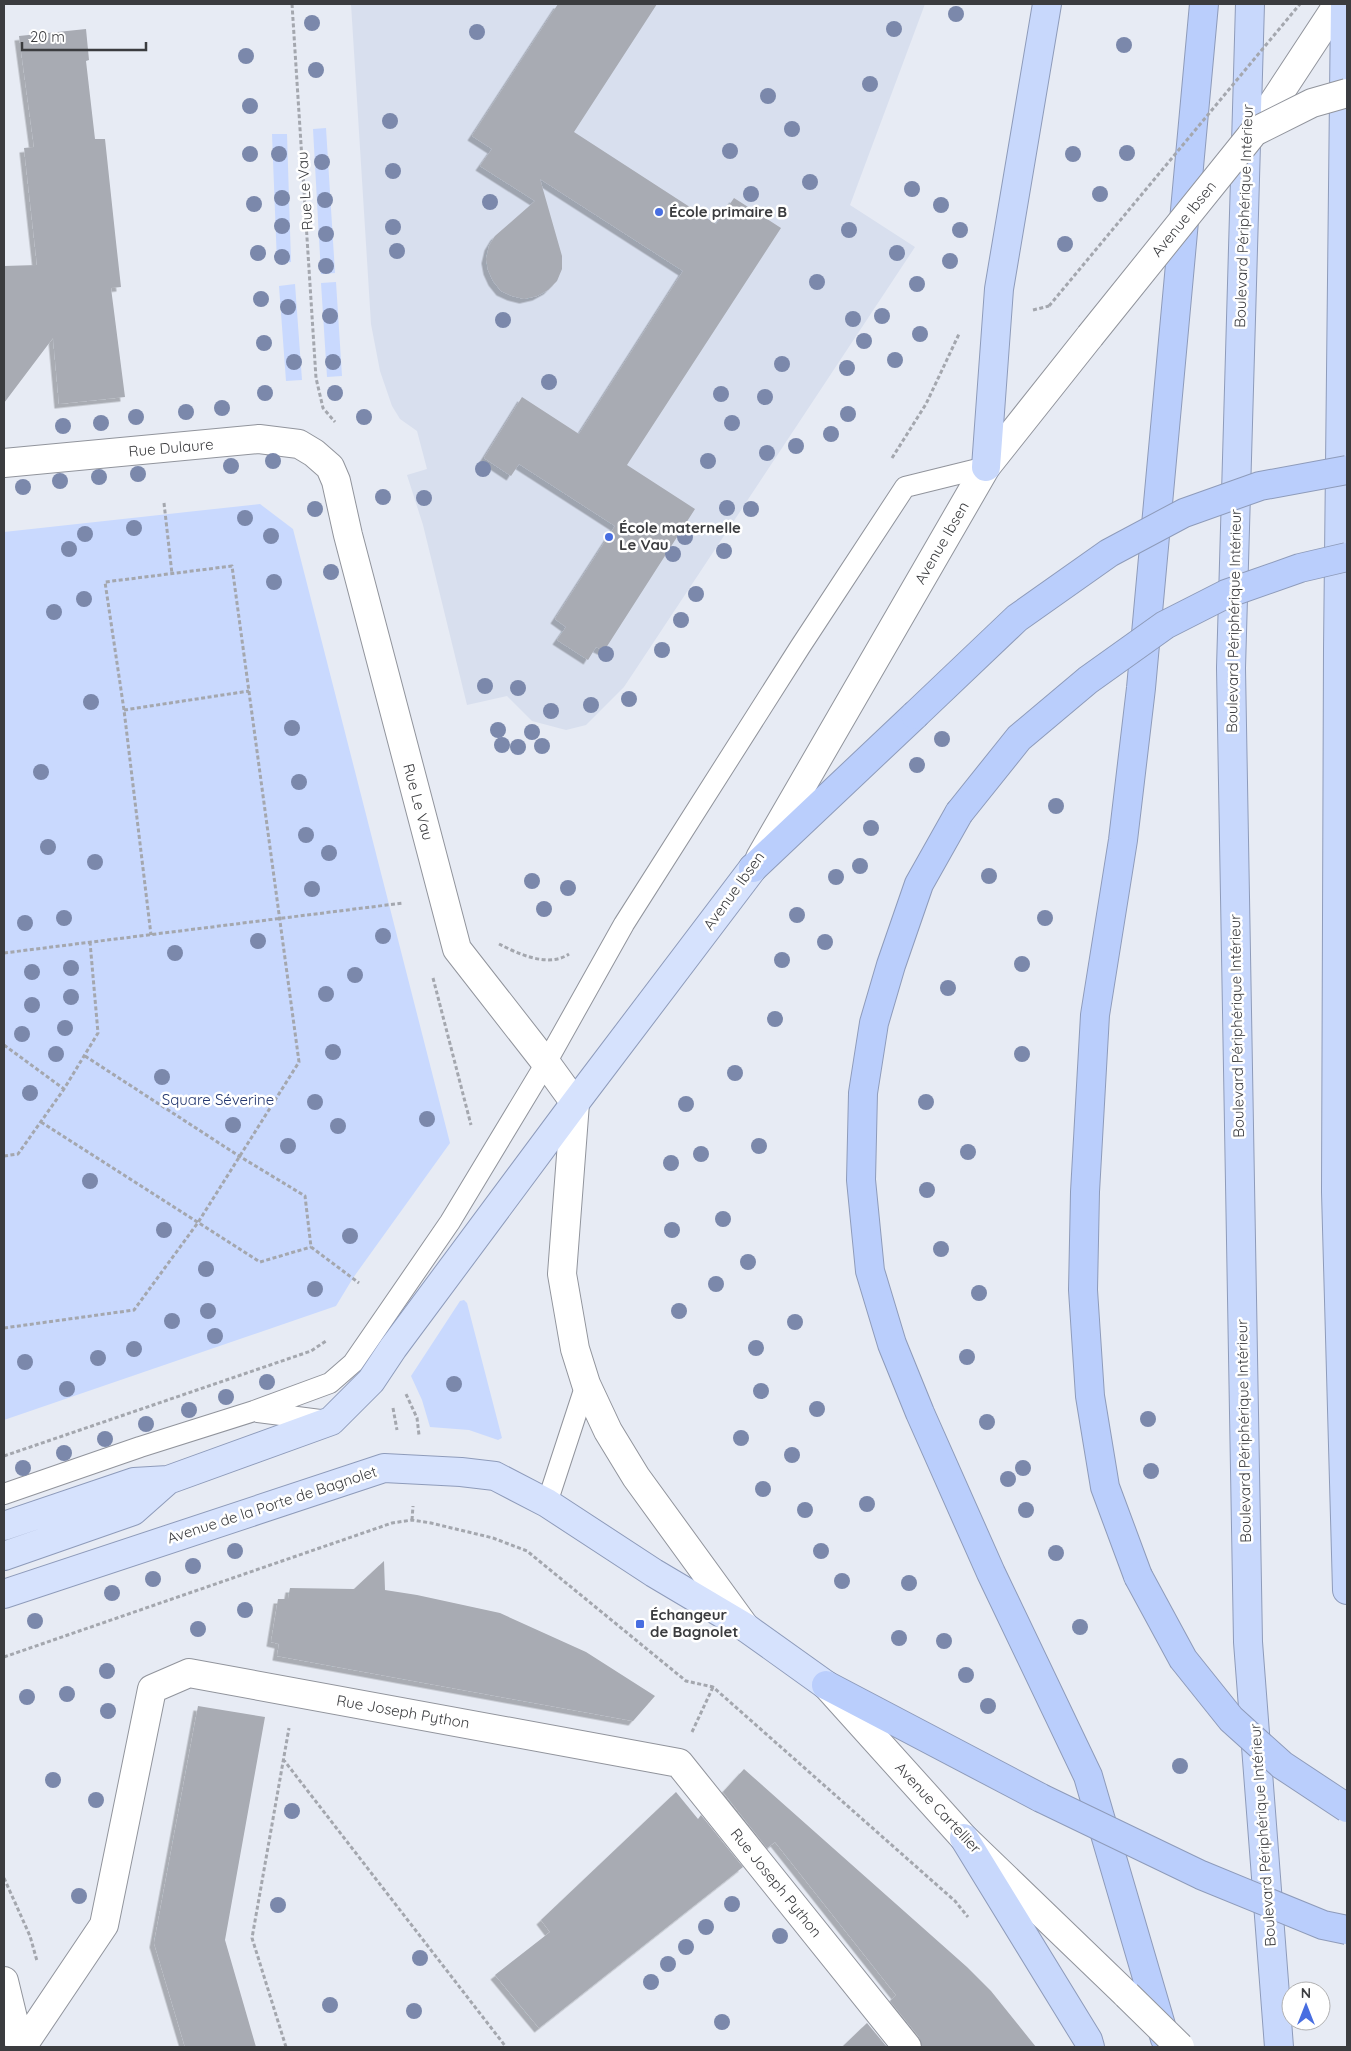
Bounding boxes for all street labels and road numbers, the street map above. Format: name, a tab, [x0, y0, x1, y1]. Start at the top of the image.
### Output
street label: Boulevard Périphérique Intérieur	[1230, 104, 1257, 328]
street label: Rue Le Vau	[292, 151, 317, 231]
street label: Avenue Ibsen	[1147, 177, 1220, 261]
street label: Rue Dulaure	[128, 434, 214, 461]
street label: Avenue Ibsen	[910, 498, 973, 588]
street label: Boulevard Périphérique Intérieur	[1222, 509, 1245, 733]
street label: Rue Le Vau	[399, 761, 438, 842]
street label: Avenue Ibsen	[699, 848, 768, 934]
street label: Boulevard Périphérique Intérieur	[1225, 914, 1248, 1138]
street label: Boulevard Périphérique Intérieur	[1232, 1319, 1255, 1543]
street label: Avenue de la Porte de Bagnolet	[165, 1462, 379, 1547]
street label: Rue Joseph Python	[335, 1690, 471, 1733]
street label: Boulevard Périphérique Intérieur	[1245, 1722, 1280, 1947]
street label: Avenue Cartellier	[891, 1758, 986, 1857]
street label: Rue Joseph Python	[727, 1824, 826, 1941]

